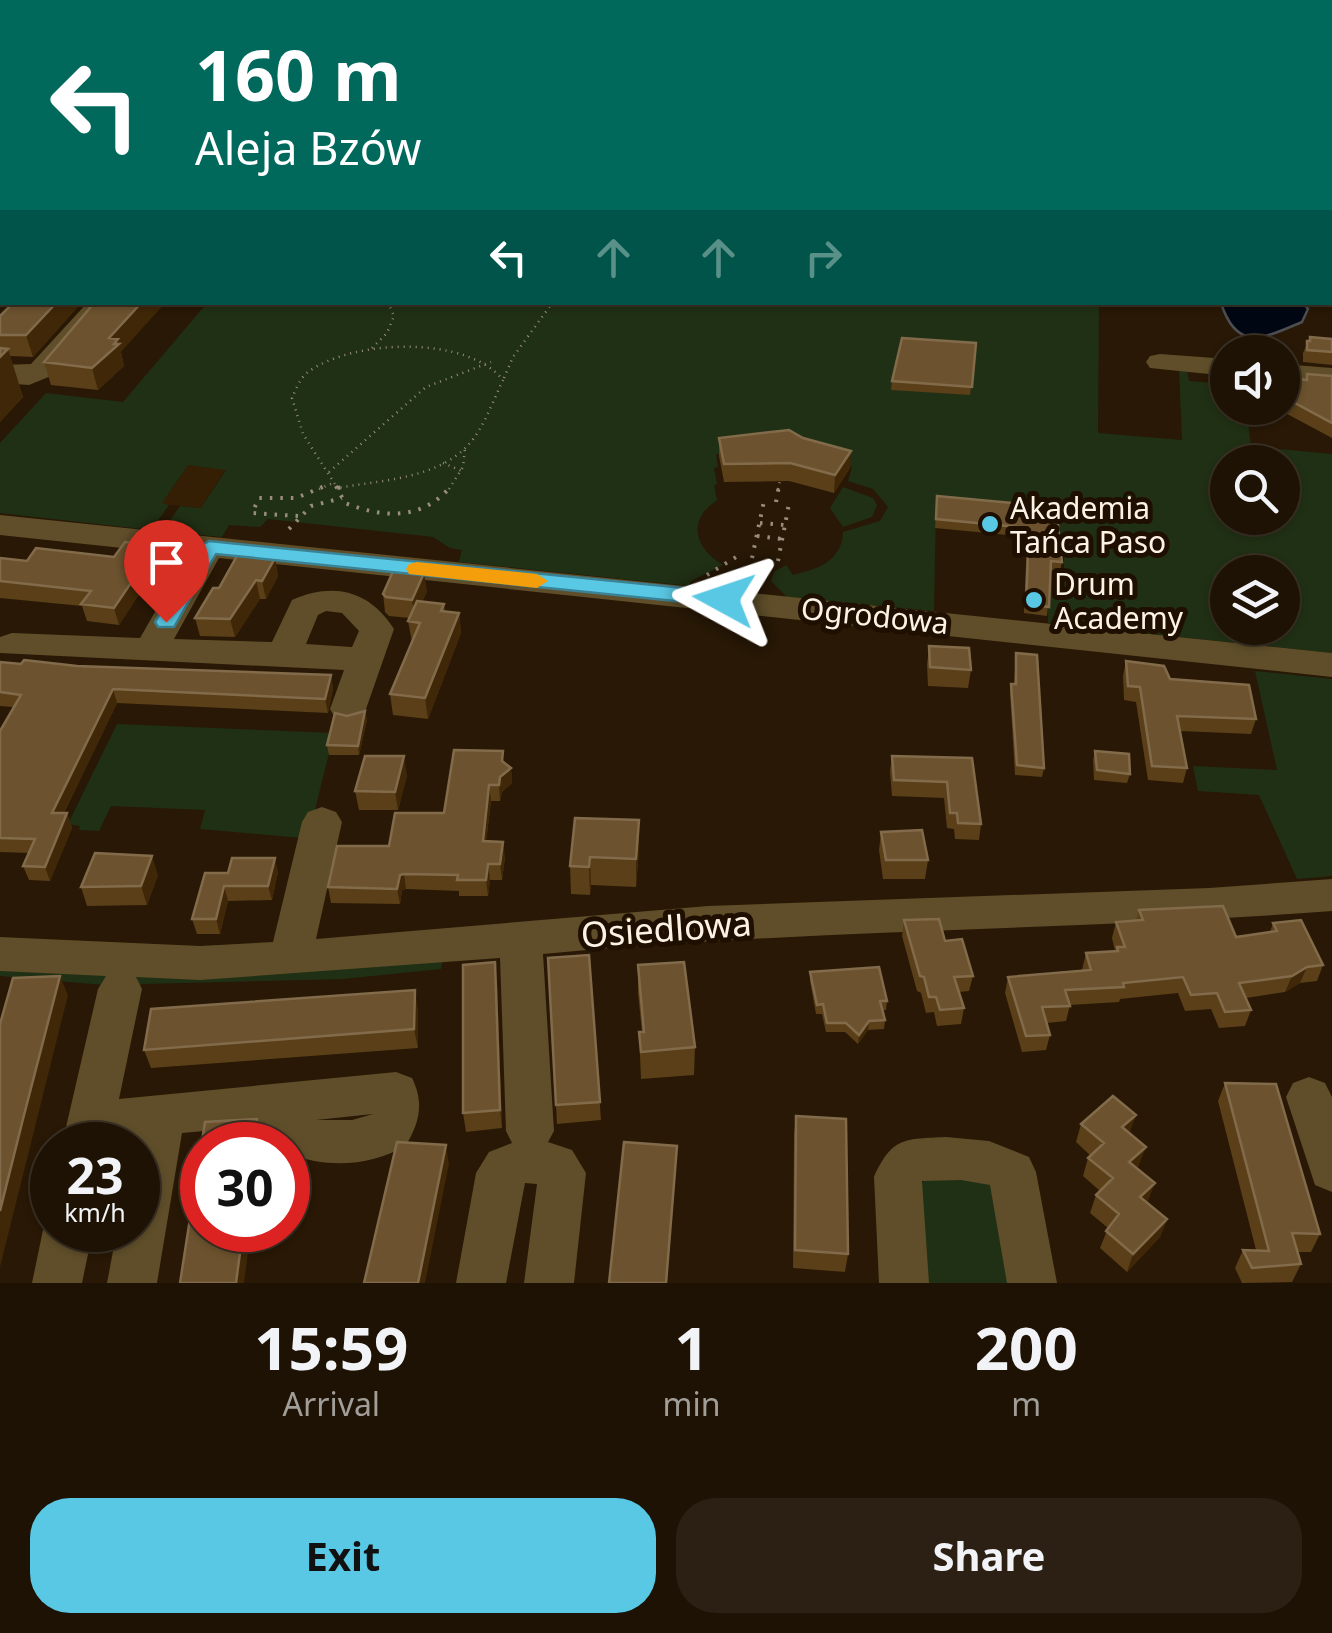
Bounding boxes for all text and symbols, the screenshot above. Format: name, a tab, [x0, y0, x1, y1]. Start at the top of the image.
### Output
text: 160 m	[195, 26, 402, 122]
icon: left	[30, 40, 160, 170]
text: Aleja Bzów	[195, 117, 421, 178]
icon: left	[481, 230, 536, 285]
icon: ahead	[586, 230, 641, 285]
icon: ahead	[691, 230, 746, 285]
icon: right	[796, 230, 851, 285]
map controls	[1210, 335, 1300, 645]
button: sound	[1210, 335, 1300, 425]
button: search	[1210, 445, 1300, 535]
place label: Akademia Tańca Paso	[1010, 487, 1166, 562]
marker: Akademia Tańca Paso	[979, 513, 1001, 535]
pin	[124, 520, 209, 623]
icon: arrive	[139, 535, 194, 590]
position arrow	[672, 547, 776, 651]
button: layers	[1210, 555, 1300, 645]
place label: Drum Academy	[1054, 563, 1184, 638]
street label: Ogrodowa	[799, 587, 951, 643]
marker: Drum Academy	[1023, 589, 1045, 611]
street label: Osiedlowa	[579, 899, 753, 957]
speed limit sign: 30	[180, 1122, 310, 1252]
text: 23	[66, 1141, 124, 1209]
text: km/h	[64, 1195, 126, 1229]
text: 15:59	[254, 1306, 408, 1388]
text: 1	[674, 1306, 709, 1388]
text: 200	[975, 1306, 1078, 1388]
text: Arrival	[283, 1382, 380, 1425]
text: min	[663, 1382, 721, 1425]
text: m	[1011, 1382, 1041, 1425]
button: Exit	[30, 1498, 656, 1613]
button: Share	[676, 1498, 1302, 1613]

